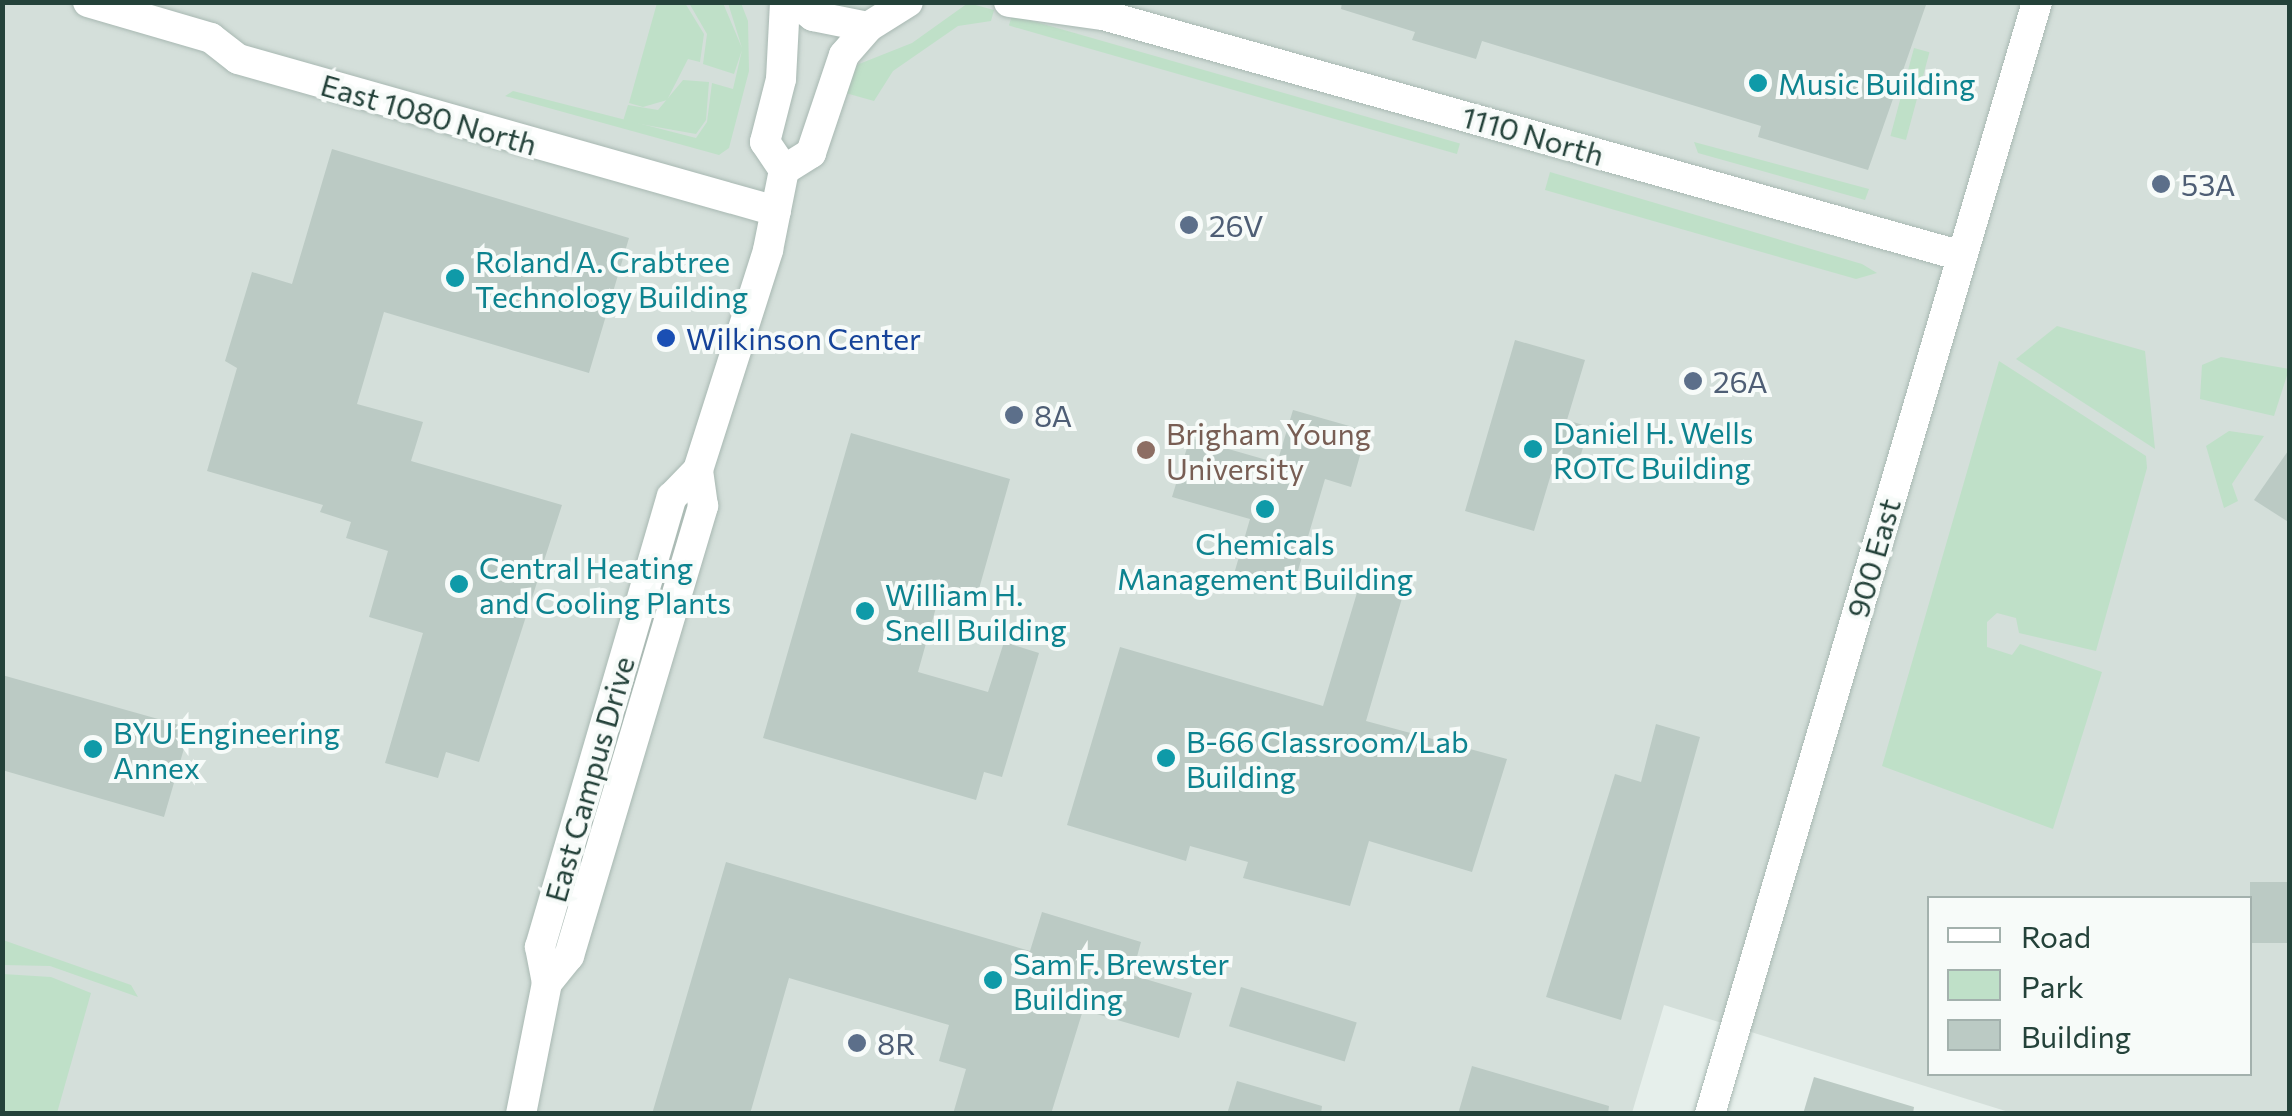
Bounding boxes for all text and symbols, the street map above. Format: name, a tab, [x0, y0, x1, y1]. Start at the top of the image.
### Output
place label: Music Building	[1778, 65, 1975, 101]
street label: East 1080 North	[317, 66, 541, 162]
marker: Music Building	[1747, 72, 1769, 94]
street label: 1110 North	[1458, 98, 1608, 172]
place label: 53A	[2181, 166, 2235, 202]
marker: 53A	[2150, 173, 2172, 195]
place label: 26V	[1209, 207, 1264, 243]
marker: 26V	[1178, 214, 1200, 236]
place label: Roland A. Crabtree Technology Building	[475, 243, 748, 314]
marker: Roland A. Crabtree Technology Building	[444, 267, 466, 289]
place label: Wilkinson Center	[686, 320, 921, 356]
marker: Wilkinson Center	[655, 327, 677, 349]
place label: 26A	[1713, 363, 1768, 399]
marker: 26A	[1682, 370, 1704, 392]
place label: 8A	[1034, 397, 1072, 433]
marker: 8A	[1003, 404, 1025, 426]
place label: Daniel H. Wells ROTC Building	[1553, 414, 1753, 484]
place label: Brigham Young University	[1166, 415, 1371, 486]
marker: Daniel H. Wells ROTC Building	[1522, 438, 1544, 460]
marker: Brigham Young University	[1135, 439, 1157, 461]
street label: 900 East	[1839, 494, 1907, 622]
marker: Chemicals Management Building	[1254, 498, 1276, 520]
place label: Chemicals Management Building	[1117, 525, 1413, 596]
place label: Central Heating and Cooling Plants	[479, 549, 731, 620]
marker: Central Heating and Cooling Plants	[448, 573, 470, 595]
place label: William H. Snell Building	[885, 576, 1067, 646]
marker: William H. Snell Building	[854, 600, 876, 622]
street label: East Campus Drive	[537, 652, 641, 906]
place label: BYU Engineering Annex	[113, 714, 340, 784]
place label: B-66 Classroom/Lab Building	[1186, 723, 1469, 794]
marker: BYU Engineering Annex	[82, 738, 104, 760]
marker: B-66 Classroom/Lab Building	[1155, 747, 1177, 769]
legend	[1927, 896, 2252, 1076]
text: Road	[2021, 917, 2091, 954]
place label: Sam F. Brewster Building	[1013, 945, 1229, 1016]
text: Park	[2021, 967, 2084, 1004]
marker: Sam F. Brewster Building	[982, 969, 1004, 991]
text: Building	[2021, 1017, 2131, 1054]
place label: 8R	[877, 1025, 915, 1061]
marker: 8R	[846, 1032, 868, 1054]

